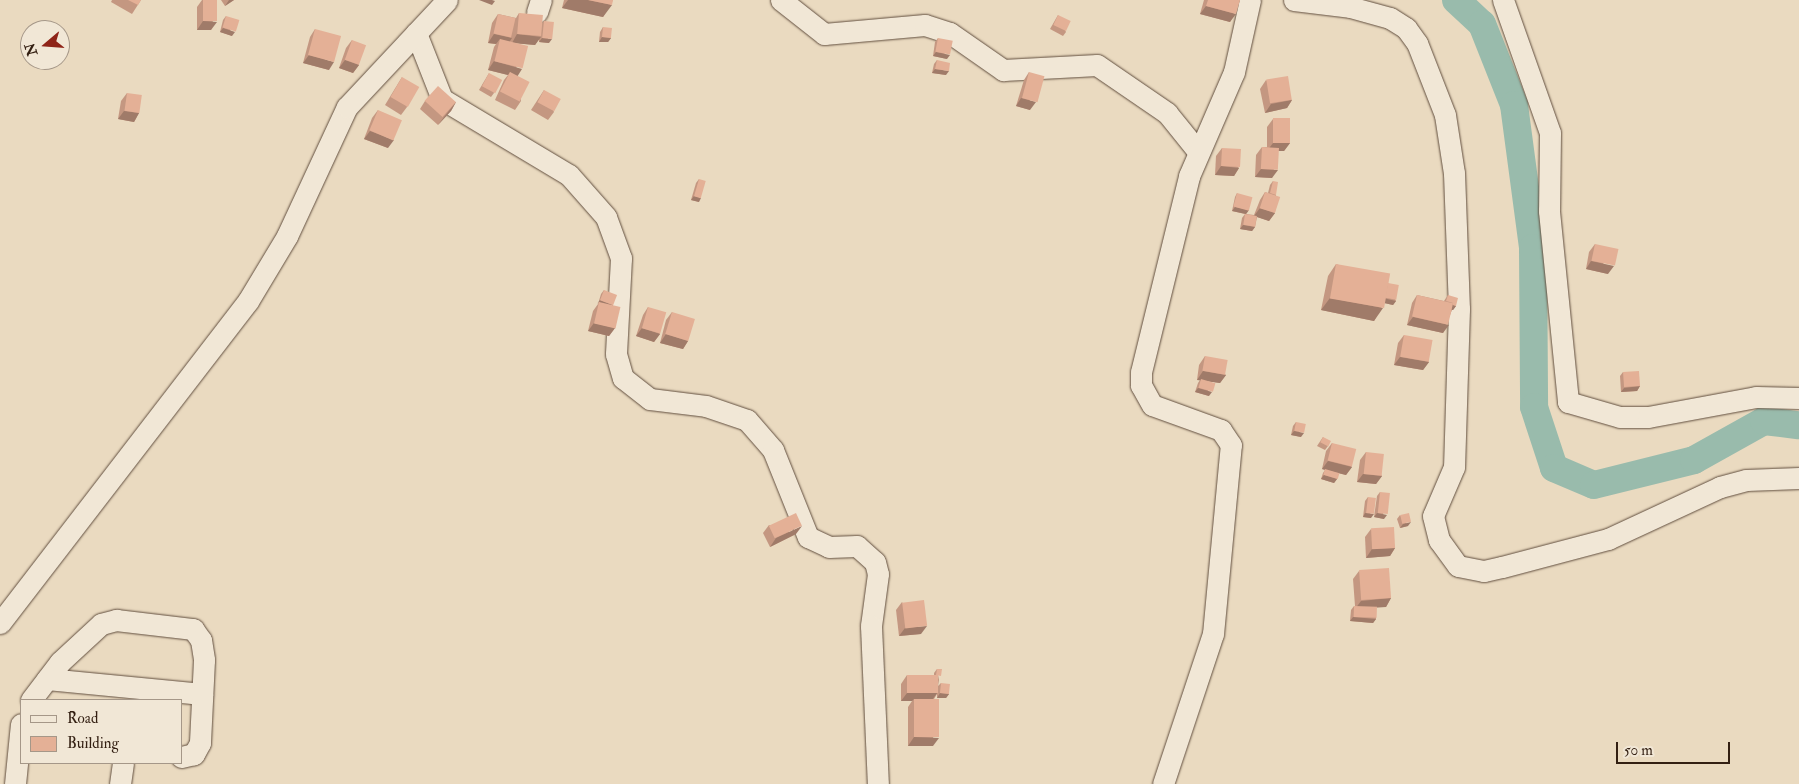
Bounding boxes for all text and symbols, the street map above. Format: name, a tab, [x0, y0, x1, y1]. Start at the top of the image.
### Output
north arrow	[20, 20, 70, 70]
text: N	[21, 41, 41, 58]
legend	[20, 699, 182, 764]
text: Road	[67, 709, 98, 728]
scale bar	[1619, 732, 1733, 764]
text: Building	[67, 734, 119, 753]
text: 50 m	[1624, 741, 1653, 760]

